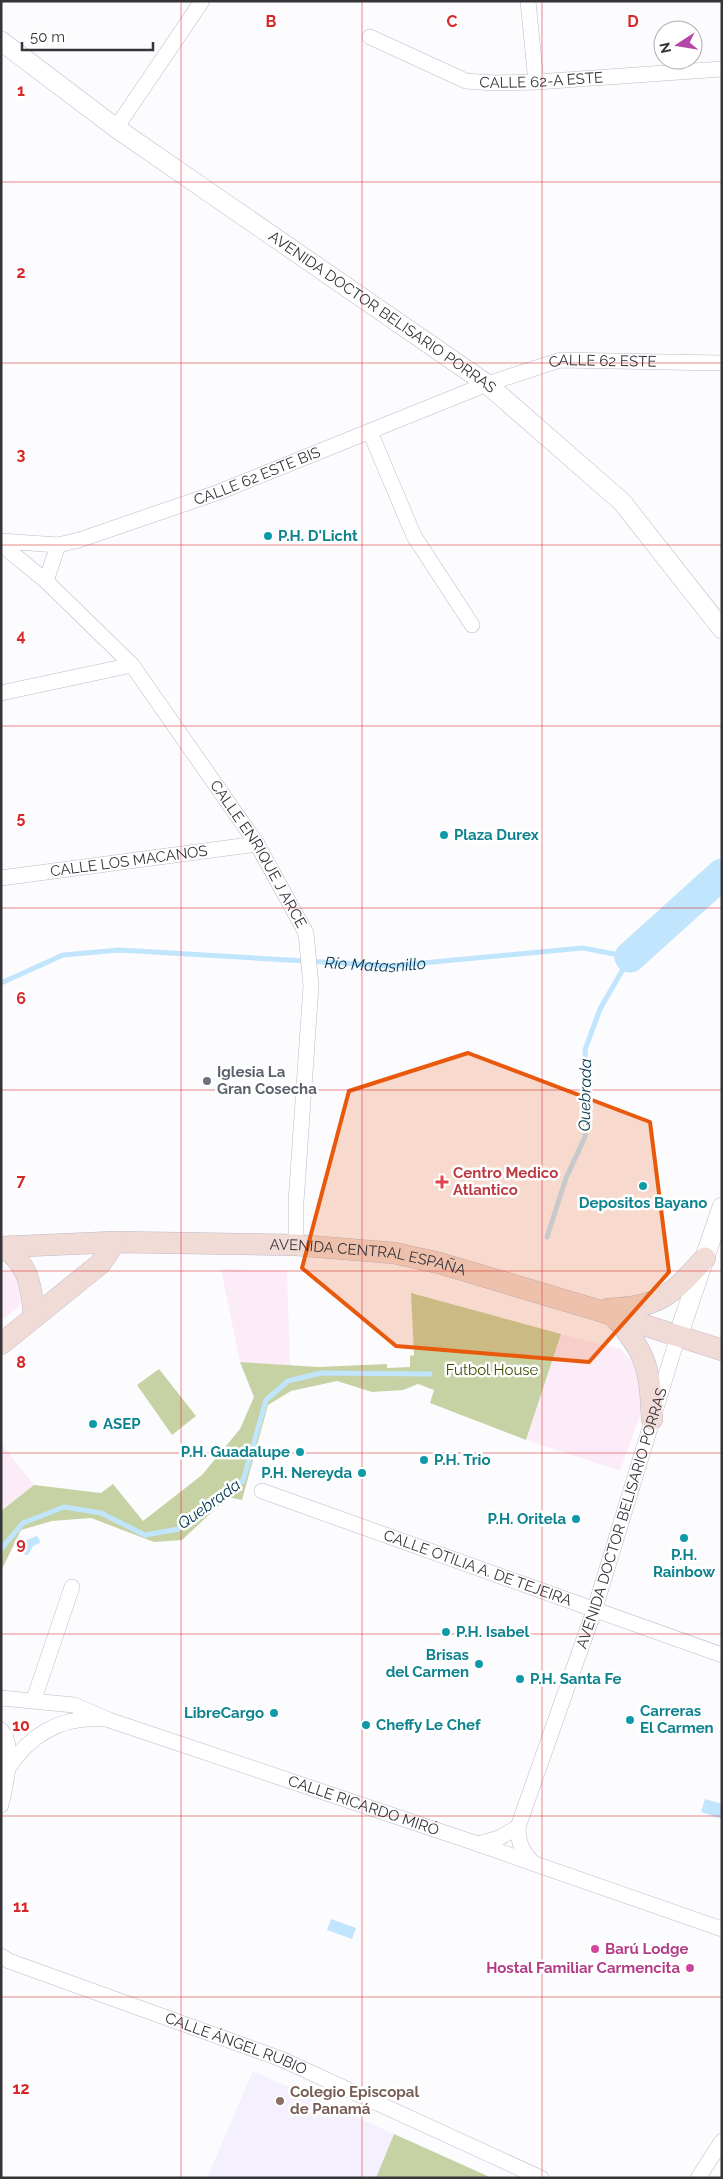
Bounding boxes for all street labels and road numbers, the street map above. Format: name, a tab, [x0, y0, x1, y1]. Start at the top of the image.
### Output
street label: CALLE 62-A ESTE	[479, 68, 604, 92]
street label: AVENIDA DOCTOR BELISARIO PORRAS	[265, 227, 500, 397]
street label: CALLE 62 ESTE	[546, 351, 657, 372]
street label: CALLE 62 ESTE BIS	[191, 443, 323, 509]
street label: CALLE ENRIQUE J ARCE	[206, 777, 310, 931]
street label: CALLE LOS MACANOS	[49, 842, 209, 880]
street label: AVENIDA CENTRAL ESPAÑA	[269, 1236, 468, 1280]
street label: AVENIDA DOCTOR BELISARIO PORRAS	[572, 1386, 671, 1651]
street label: CALLE OTILIA A. DE TEJEIRA	[381, 1526, 574, 1610]
street label: CALLE RICARDO MIRÓ	[286, 1772, 441, 1839]
street label: CALLE ÁNGEL RUBIO	[163, 2009, 310, 2079]

